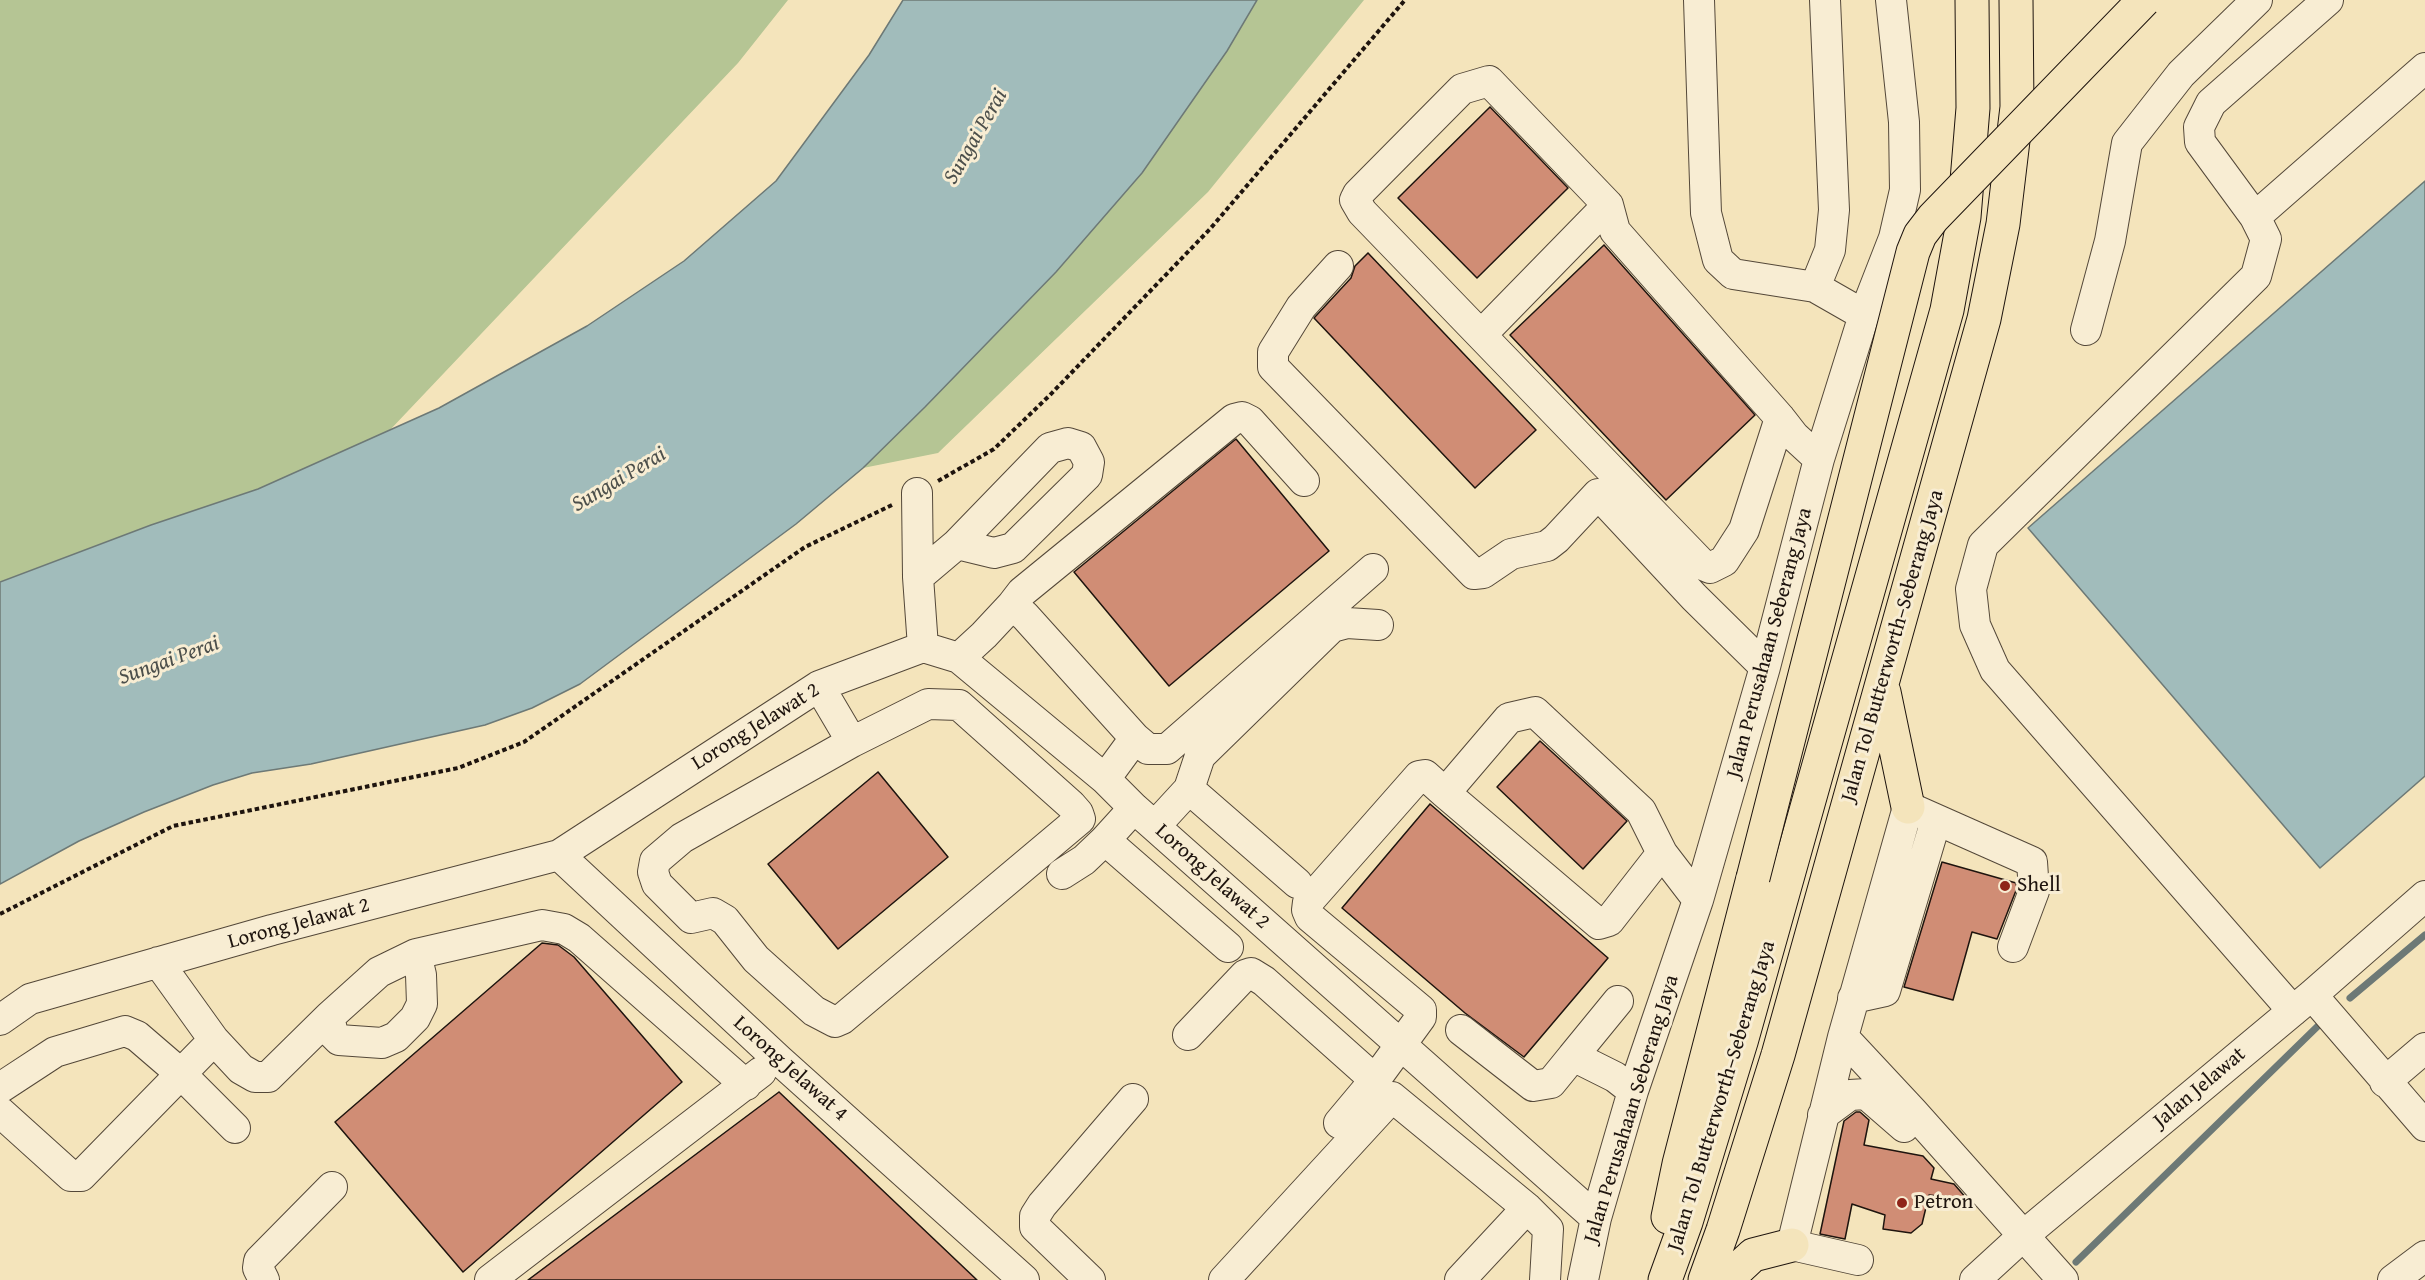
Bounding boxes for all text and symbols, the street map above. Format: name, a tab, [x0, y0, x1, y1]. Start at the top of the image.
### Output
water label: Sungai Perai	[938, 85, 1014, 189]
water label: Sungai Perai	[567, 442, 671, 518]
street label: Jalan Tol Butterworth–Seberang Jaya	[1836, 487, 1950, 805]
street label: Jalan Perusahaan Seberang Jaya	[1722, 505, 1818, 781]
water label: Sungai Perai	[115, 631, 223, 691]
street label: Lorong Jelawat 2	[688, 678, 824, 776]
street label: Lorong Jelawat 2	[1150, 819, 1274, 935]
place label: Shell	[2017, 873, 2061, 899]
marker: Shell	[1998, 879, 2012, 893]
street label: Lorong Jelawat 2	[225, 893, 373, 955]
street label: Jalan Tol Butterworth–Seberang Jaya	[1663, 938, 1781, 1254]
street label: Jalan Perusahaan Seberang Jaya	[1579, 972, 1685, 1246]
street label: Lorong Jelawat 4	[728, 1011, 852, 1127]
street label: Jalan Jelawat	[2149, 1042, 2251, 1134]
place label: Petron	[1914, 1190, 1973, 1216]
marker: Petron	[1895, 1196, 1909, 1210]

